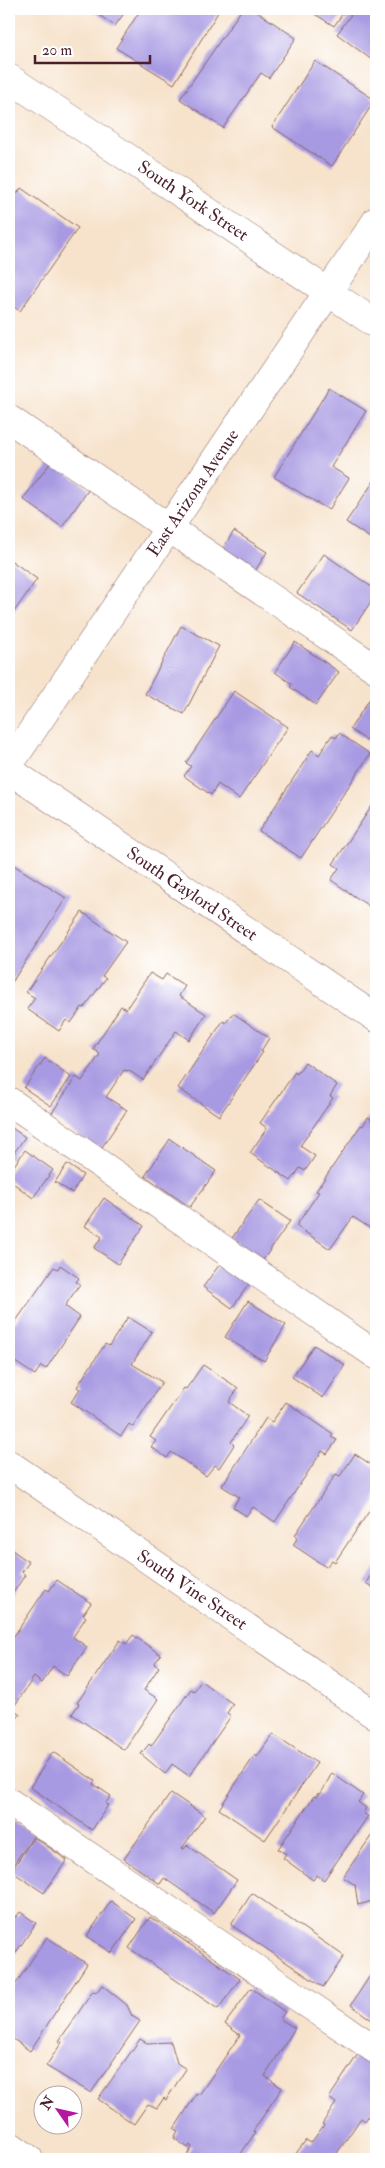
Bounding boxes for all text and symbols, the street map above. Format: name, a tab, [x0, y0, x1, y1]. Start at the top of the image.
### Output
scale bar	[35, 32, 150, 64]
text: 20 m	[42, 41, 72, 60]
street label: South York Street	[133, 155, 253, 247]
street label: East Arizona Avenue	[142, 424, 244, 561]
street label: South Gaylord Street	[122, 842, 262, 946]
street label: South Vine Street	[132, 1545, 252, 1636]
north arrow	[32, 2086, 82, 2136]
text: N	[37, 2093, 58, 2114]

